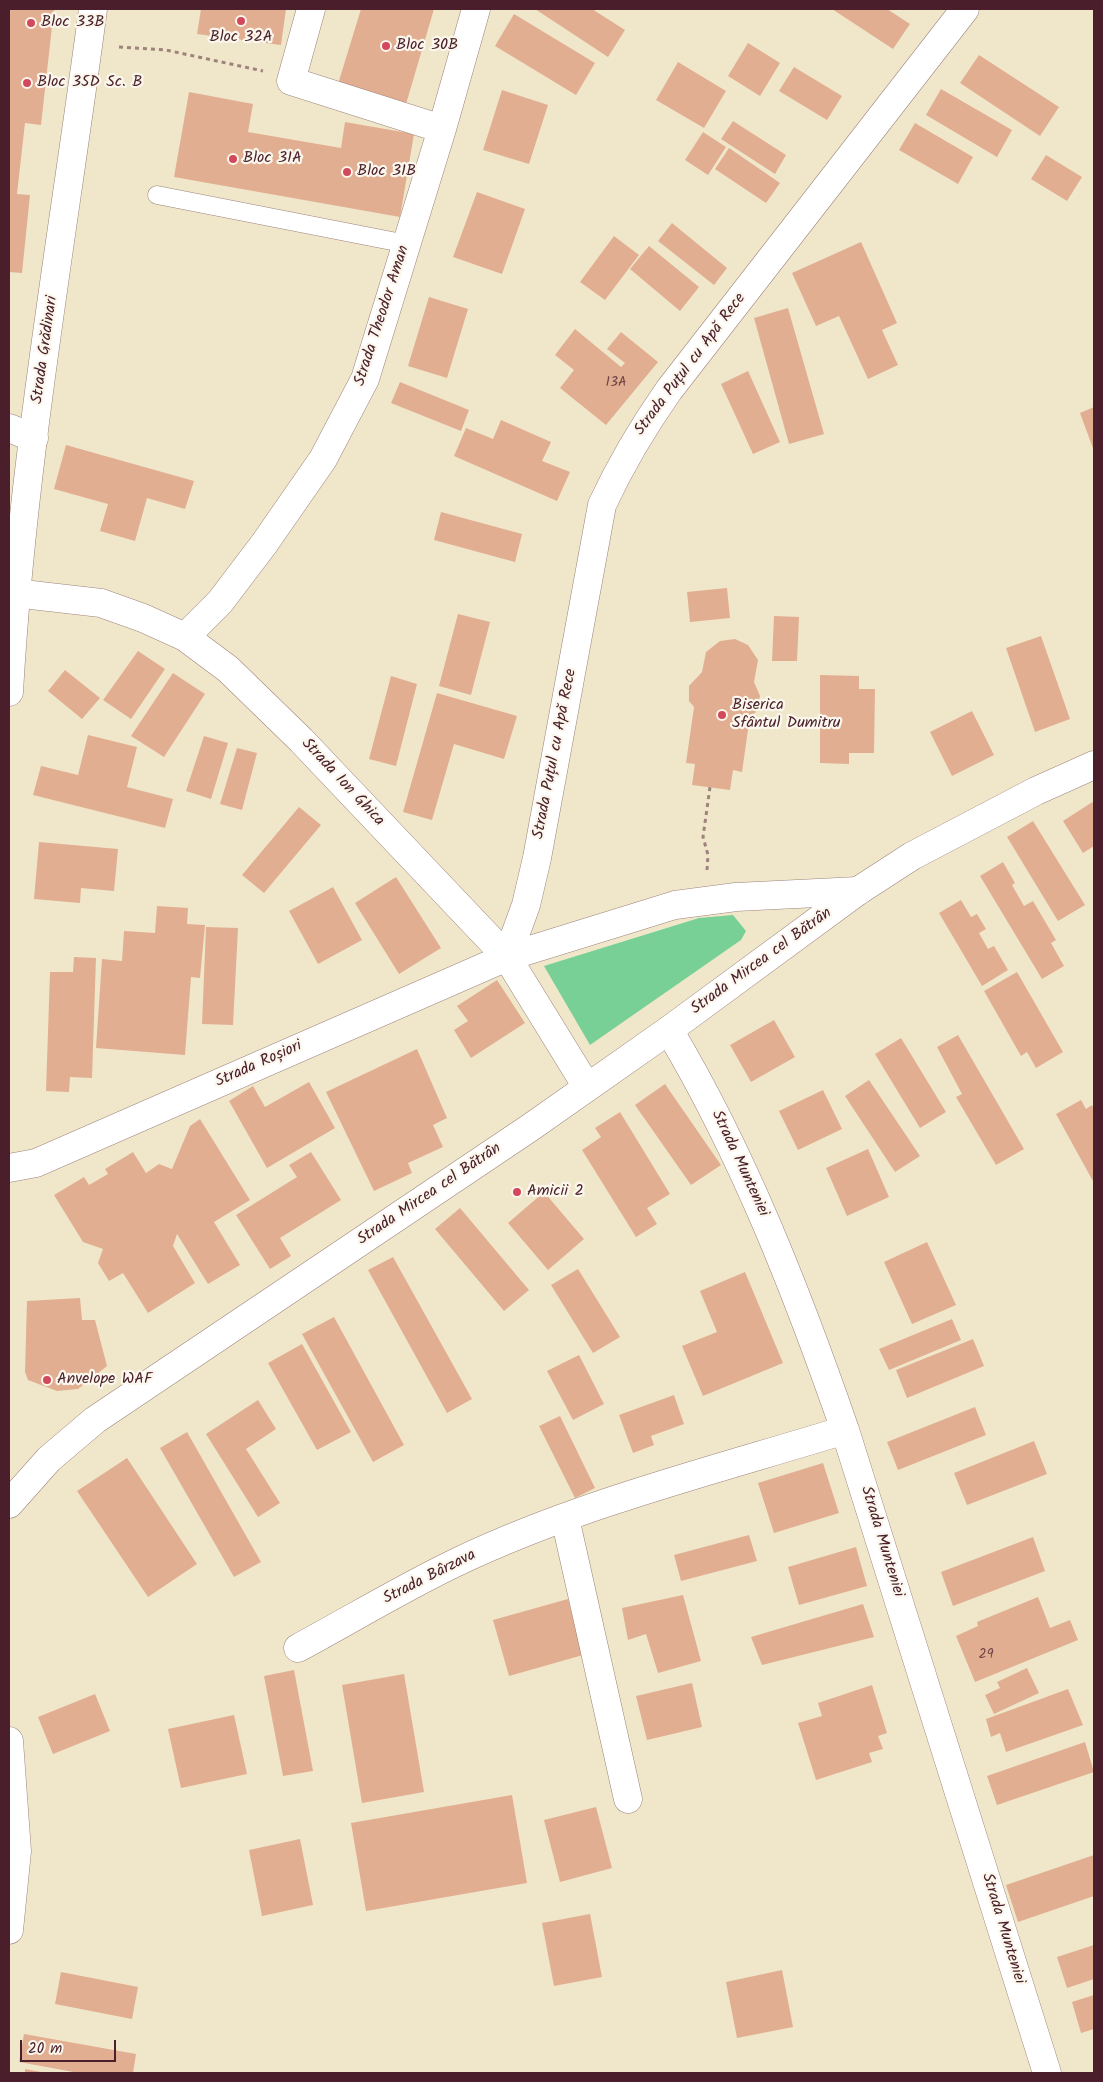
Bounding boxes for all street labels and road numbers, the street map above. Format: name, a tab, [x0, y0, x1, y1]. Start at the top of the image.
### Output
street label: Strada Theodor Aman	[351, 243, 415, 389]
street label: Strada Puțul cu Apă Rece	[631, 290, 751, 440]
street label: Strada Grădinari	[29, 295, 63, 405]
street label: Strada Puțul cu Apă Rece	[530, 667, 582, 841]
street label: Strada Ion Ghica	[296, 735, 388, 831]
street label: Strada Mircea cel Bătrân	[688, 904, 836, 1020]
street label: Strada Roșiori	[213, 1037, 305, 1093]
street label: Strada Munteniei	[706, 1108, 772, 1220]
street label: Strada Mircea cel Bătrân	[354, 1140, 506, 1250]
street label: Strada Munteniei	[855, 1484, 907, 1600]
street label: Strada Bârzava	[381, 1546, 479, 1610]
street label: Strada Munteniei	[976, 1871, 1028, 1987]

